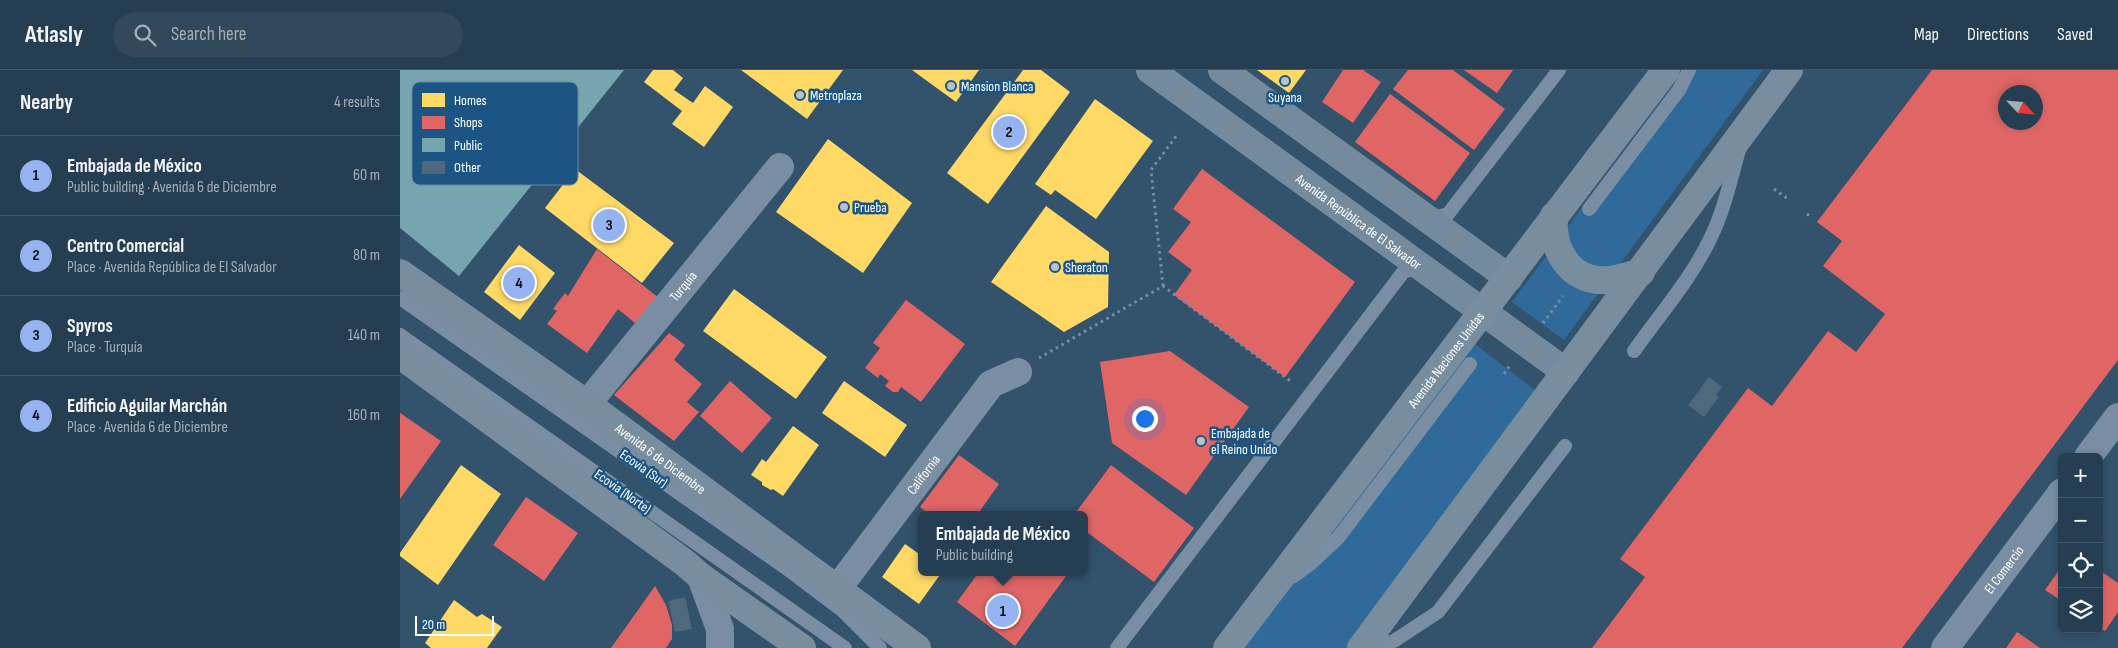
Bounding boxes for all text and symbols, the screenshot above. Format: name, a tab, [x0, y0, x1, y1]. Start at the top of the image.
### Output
search box	[113, 12, 463, 57]
text: Atlasly	[25, 20, 83, 49]
icon: search	[131, 21, 159, 49]
text: Search here	[171, 23, 246, 46]
text: Map	[1914, 24, 1939, 45]
text: Directions	[1967, 24, 2029, 45]
text: Saved	[2057, 24, 2093, 45]
marker: Suyana	[1279, 75, 1291, 87]
place label: Mansion Blanca	[961, 78, 1033, 95]
marker: Mansion Blanca	[945, 80, 957, 92]
legend	[412, 82, 578, 185]
north arrow	[1998, 85, 2043, 130]
place label: Metroplaza	[810, 87, 862, 104]
marker: Metroplaza	[794, 89, 806, 101]
place label: Suyana	[1268, 89, 1302, 106]
text: Nearby	[20, 90, 73, 115]
text: Homes	[454, 92, 487, 109]
text: 4 results	[334, 93, 380, 112]
pin: 2	[993, 113, 1025, 151]
text: Shops	[454, 114, 483, 131]
text: Public	[454, 137, 483, 154]
text: Embajada de México	[67, 155, 202, 178]
text: Other	[454, 159, 481, 176]
text: 1	[33, 166, 39, 185]
text: 60 m	[353, 166, 380, 185]
street label: Avenida República de El Salvador	[1291, 170, 1425, 273]
text: Public building · Avenida 6 de Diciembre	[67, 178, 277, 197]
place label: Prueba	[854, 199, 887, 216]
marker: Prueba	[838, 201, 850, 213]
pin: 3	[593, 206, 625, 244]
text: Centro Comercial	[67, 235, 184, 258]
text: 2	[32, 246, 40, 265]
text: 80 m	[353, 246, 380, 265]
text: Place · Avenida República de El Salvador	[67, 258, 277, 277]
place label: Sheraton	[1065, 259, 1108, 276]
marker: Sheraton	[1049, 261, 1061, 273]
pin: 4	[503, 264, 535, 302]
street label: Turquía	[666, 268, 701, 305]
street label: Avenida Naciones Unidas	[1404, 309, 1488, 412]
text: Spyros	[67, 315, 113, 338]
text: 3	[32, 326, 40, 345]
text: 140 m	[348, 326, 380, 345]
text: Place · Turquía	[67, 338, 143, 357]
text: Edificio Aguilar Marchán	[67, 395, 227, 418]
text: 4	[32, 406, 40, 425]
text: 160 m	[347, 406, 380, 425]
your location	[1132, 406, 1158, 432]
text: Place · Avenida 6 de Diciembre	[67, 418, 228, 437]
street label: Avenida 6 de Diciembre	[611, 419, 709, 498]
place label: Embajada de el Reino Unido	[1211, 425, 1277, 458]
marker: Embajada de el Reino Unido	[1195, 435, 1207, 447]
street label: Ecovia (Sur)	[617, 446, 671, 491]
street label: California	[903, 452, 944, 498]
map controls	[2058, 453, 2103, 633]
button: +	[2058, 453, 2103, 498]
street label: Ecovia (Norte)	[591, 466, 654, 517]
button: −	[2058, 498, 2103, 543]
popup	[918, 511, 1088, 576]
text: Embajada de México	[936, 523, 1070, 546]
street label: El Comercio	[1981, 542, 2028, 597]
button: locate	[2058, 543, 2103, 588]
text: Public building	[936, 546, 1013, 565]
button: layers	[2058, 588, 2103, 633]
pin: 1	[987, 592, 1019, 630]
scale bar	[415, 613, 494, 636]
text: 20 m	[422, 616, 445, 633]

